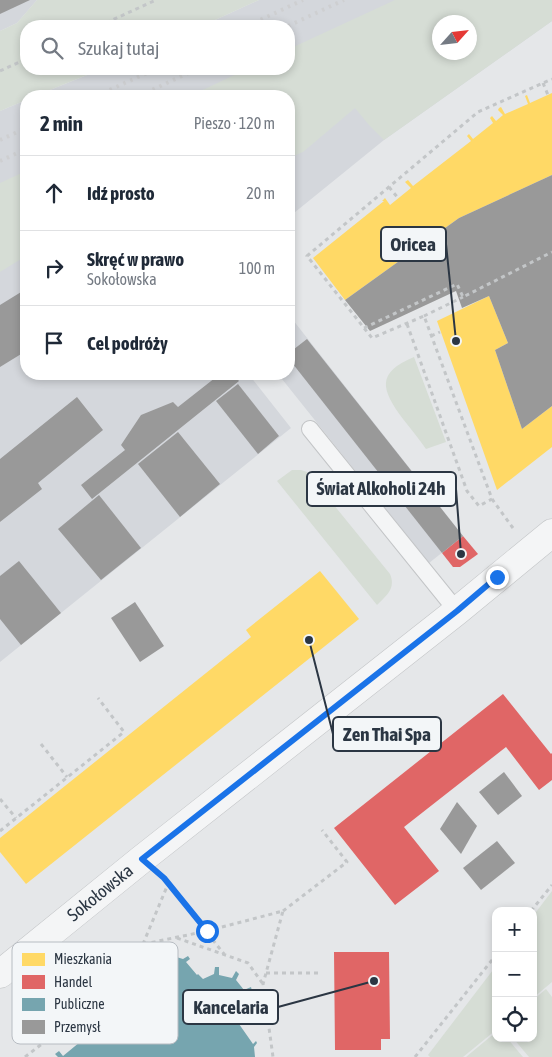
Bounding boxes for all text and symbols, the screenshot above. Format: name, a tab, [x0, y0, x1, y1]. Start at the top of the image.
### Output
north arrow	[432, 15, 477, 60]
search box	[20, 20, 295, 75]
icon: search	[38, 34, 66, 62]
text: Szukaj tutaj	[78, 37, 160, 59]
text: 2 min	[40, 111, 83, 135]
text: Pieszo · 120 m	[194, 114, 275, 132]
icon: ahead	[40, 179, 68, 207]
text: Idź prosto	[87, 182, 155, 204]
text: 20 m	[246, 184, 275, 202]
callout: Oricea	[381, 227, 446, 261]
text: Oricea	[390, 233, 436, 255]
text: Skręć w prawo	[87, 248, 184, 270]
icon: right	[40, 254, 68, 282]
text: 100 m	[239, 259, 275, 277]
text: Sokołowska	[87, 270, 157, 288]
icon: arrive	[40, 329, 68, 357]
text: Cel podróży	[87, 332, 168, 354]
callout: Świat Alkoholi 24h	[307, 472, 456, 506]
text: Świat Alkoholi 24h	[317, 477, 445, 499]
route end	[486, 566, 509, 589]
callout: Zen Thai Spa	[333, 717, 441, 751]
text: Zen Thai Spa	[343, 723, 431, 745]
street label: Sokołowska	[63, 860, 137, 925]
map controls	[492, 907, 537, 1042]
button: +	[492, 907, 537, 952]
route start	[196, 920, 219, 943]
legend	[12, 942, 178, 1044]
text: Mieszkania	[54, 951, 112, 967]
button: −	[492, 952, 537, 997]
text: Handel	[54, 974, 92, 990]
callout: Kancelaria	[183, 990, 278, 1024]
text: Publiczne	[54, 996, 105, 1012]
text: Kancelaria	[193, 996, 269, 1018]
button: locate	[492, 997, 537, 1042]
text: Przemysł	[54, 1019, 101, 1035]

